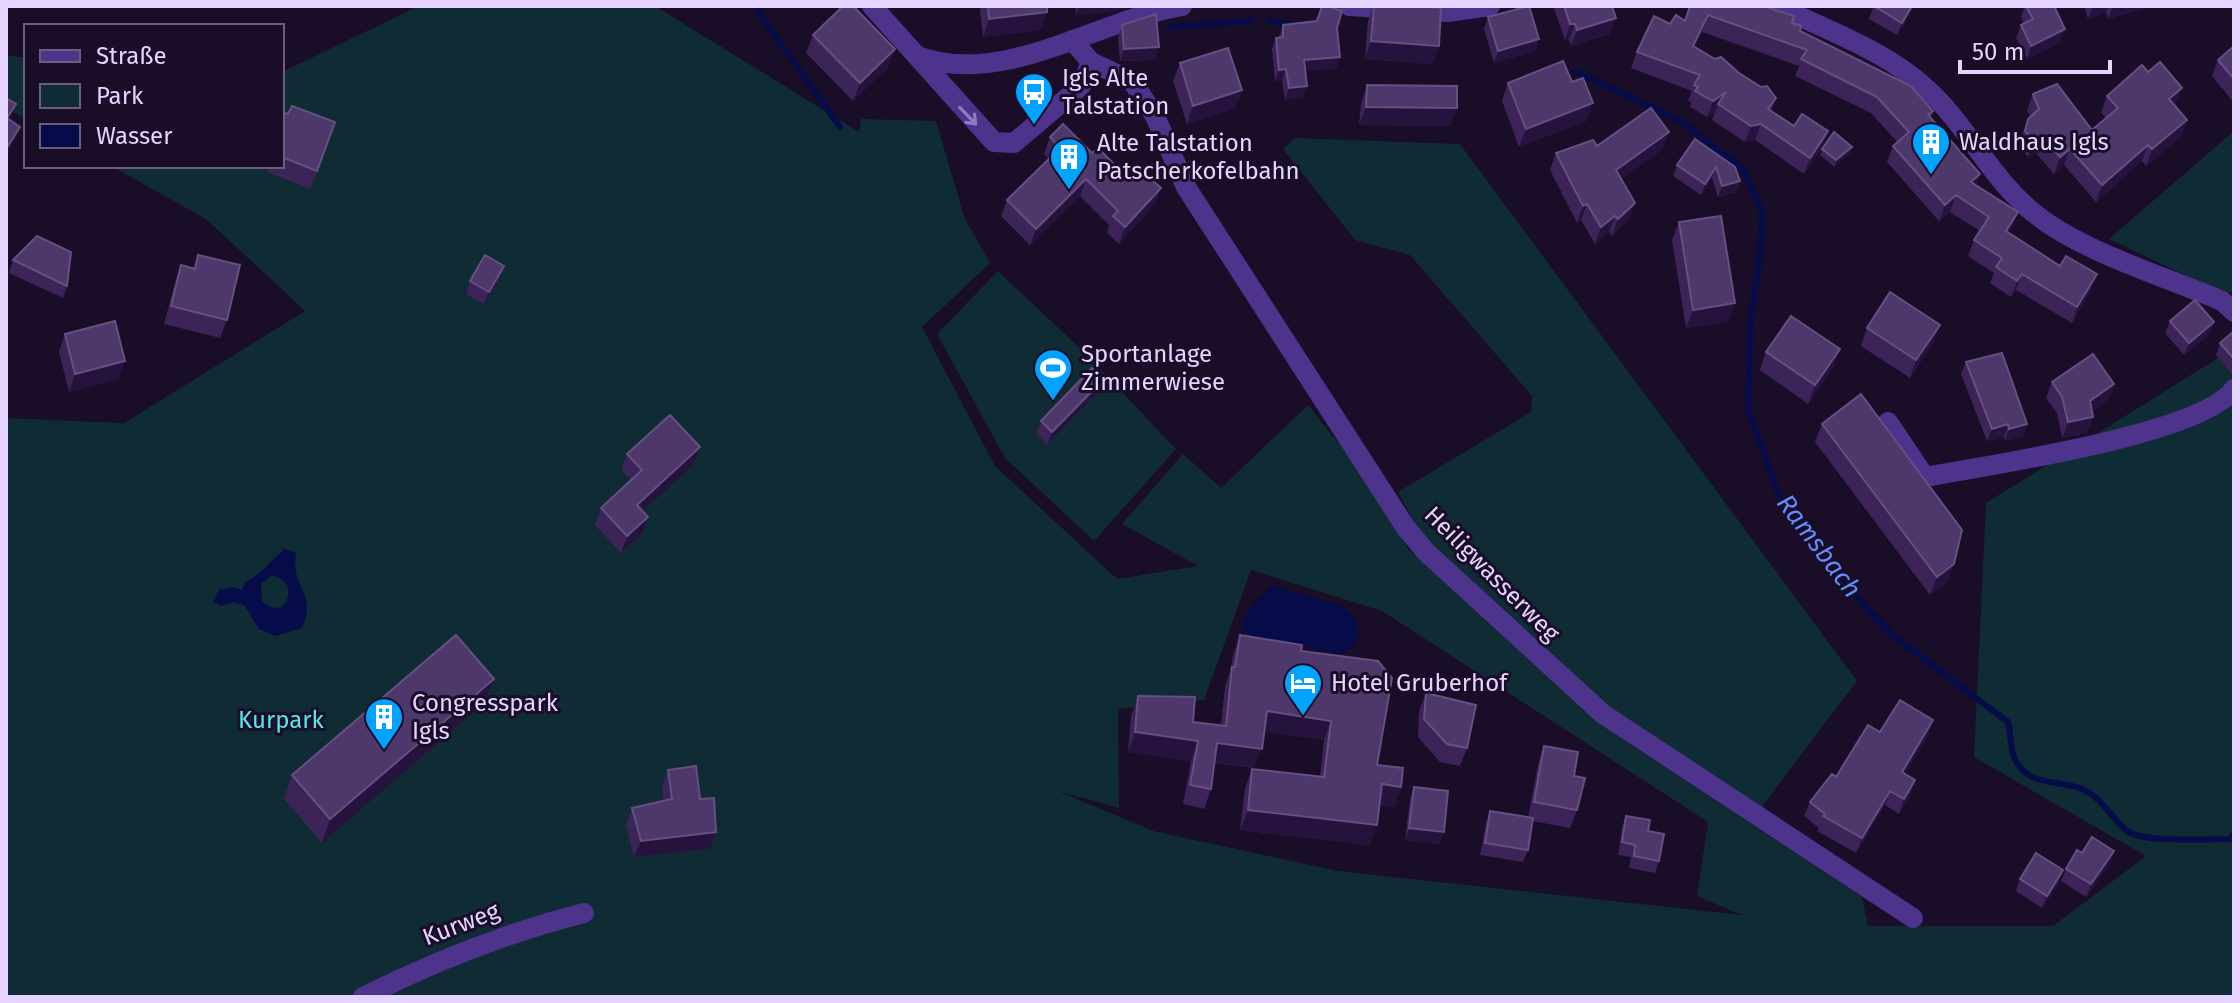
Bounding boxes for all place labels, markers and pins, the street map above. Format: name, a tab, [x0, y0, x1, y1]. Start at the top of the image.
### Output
place label: Igls Alte Talstation	[1062, 64, 1169, 120]
bus stop icon: Igls Alte Talstation	[1013, 71, 1055, 126]
building icon: Waldhaus Igls	[1910, 121, 1952, 176]
place label: Waldhaus Igls	[1959, 128, 2109, 156]
place label: Alte Talstation Patscherkofelbahn	[1097, 129, 1300, 185]
building icon: Alte Talstation Patscherkofelbahn	[1048, 136, 1090, 191]
place label: Sportanlage Zimmerwiese	[1081, 340, 1225, 396]
sports icon: Sportanlage Zimmerwiese	[1032, 347, 1074, 402]
hotel icon: Hotel Gruberhof	[1282, 662, 1324, 717]
place label: Hotel Gruberhof	[1331, 669, 1509, 697]
place label: Congresspark Igls	[412, 689, 559, 745]
building icon: Congresspark Igls	[363, 696, 405, 751]

